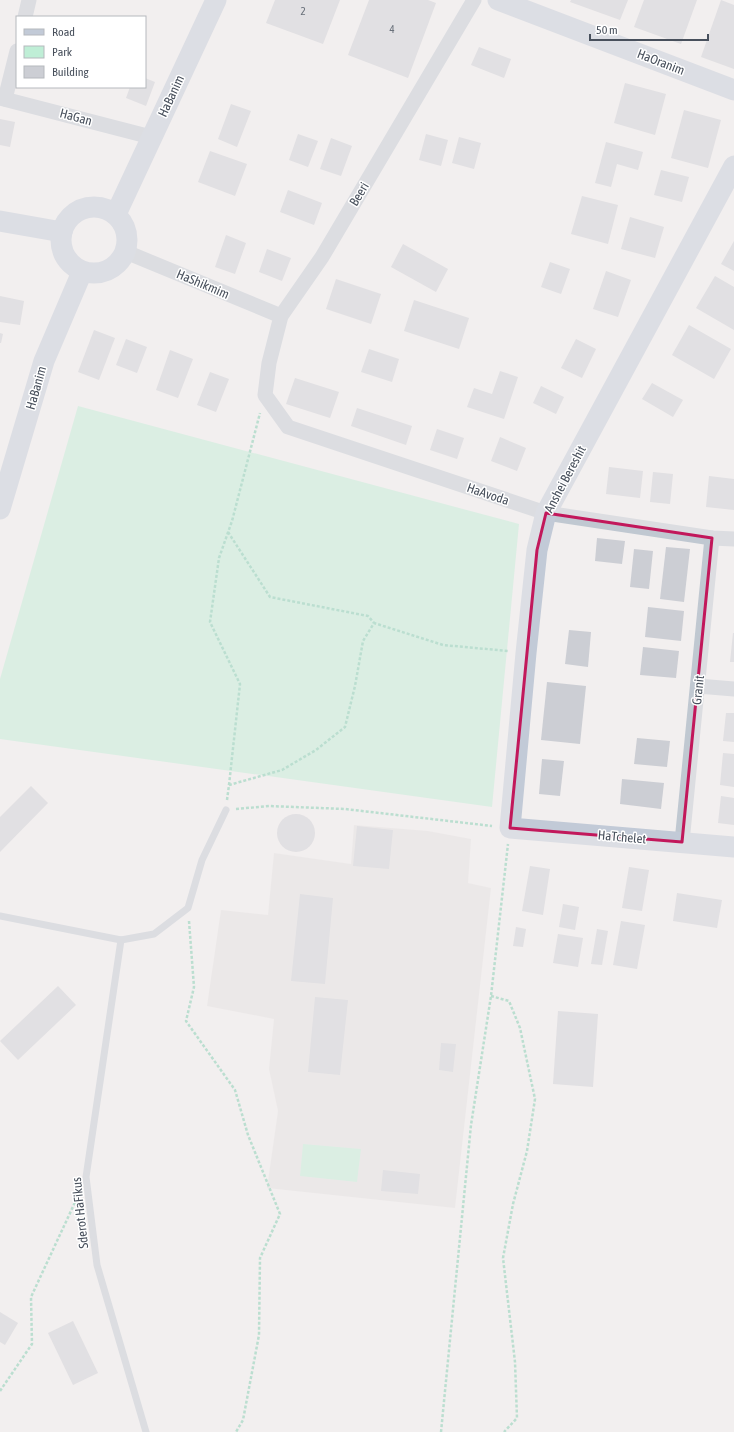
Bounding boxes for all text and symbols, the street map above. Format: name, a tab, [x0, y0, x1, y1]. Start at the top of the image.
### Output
house number: 2	[300, 5, 306, 17]
legend	[16, 16, 146, 88]
scale bar	[590, 16, 708, 42]
house number: 4	[389, 23, 395, 35]
text: 50 m	[596, 23, 618, 37]
text: Road	[52, 25, 75, 39]
text: Park	[52, 45, 73, 59]
street label: HaOranim	[635, 46, 687, 78]
text: Building	[52, 65, 90, 79]
street label: HaBanim	[155, 73, 187, 119]
street label: HaGan	[58, 106, 94, 128]
street label: Beeri	[346, 180, 372, 208]
street label: HaShikmim	[174, 266, 232, 302]
street label: HaBanim	[23, 365, 49, 411]
street label: Anshei Bereshit	[541, 443, 589, 515]
street label: HaAvoda	[465, 480, 511, 508]
street label: Granit	[689, 674, 707, 705]
street label: HaTchelet	[597, 827, 647, 847]
street label: Sderot HaFikus	[69, 1176, 91, 1249]

